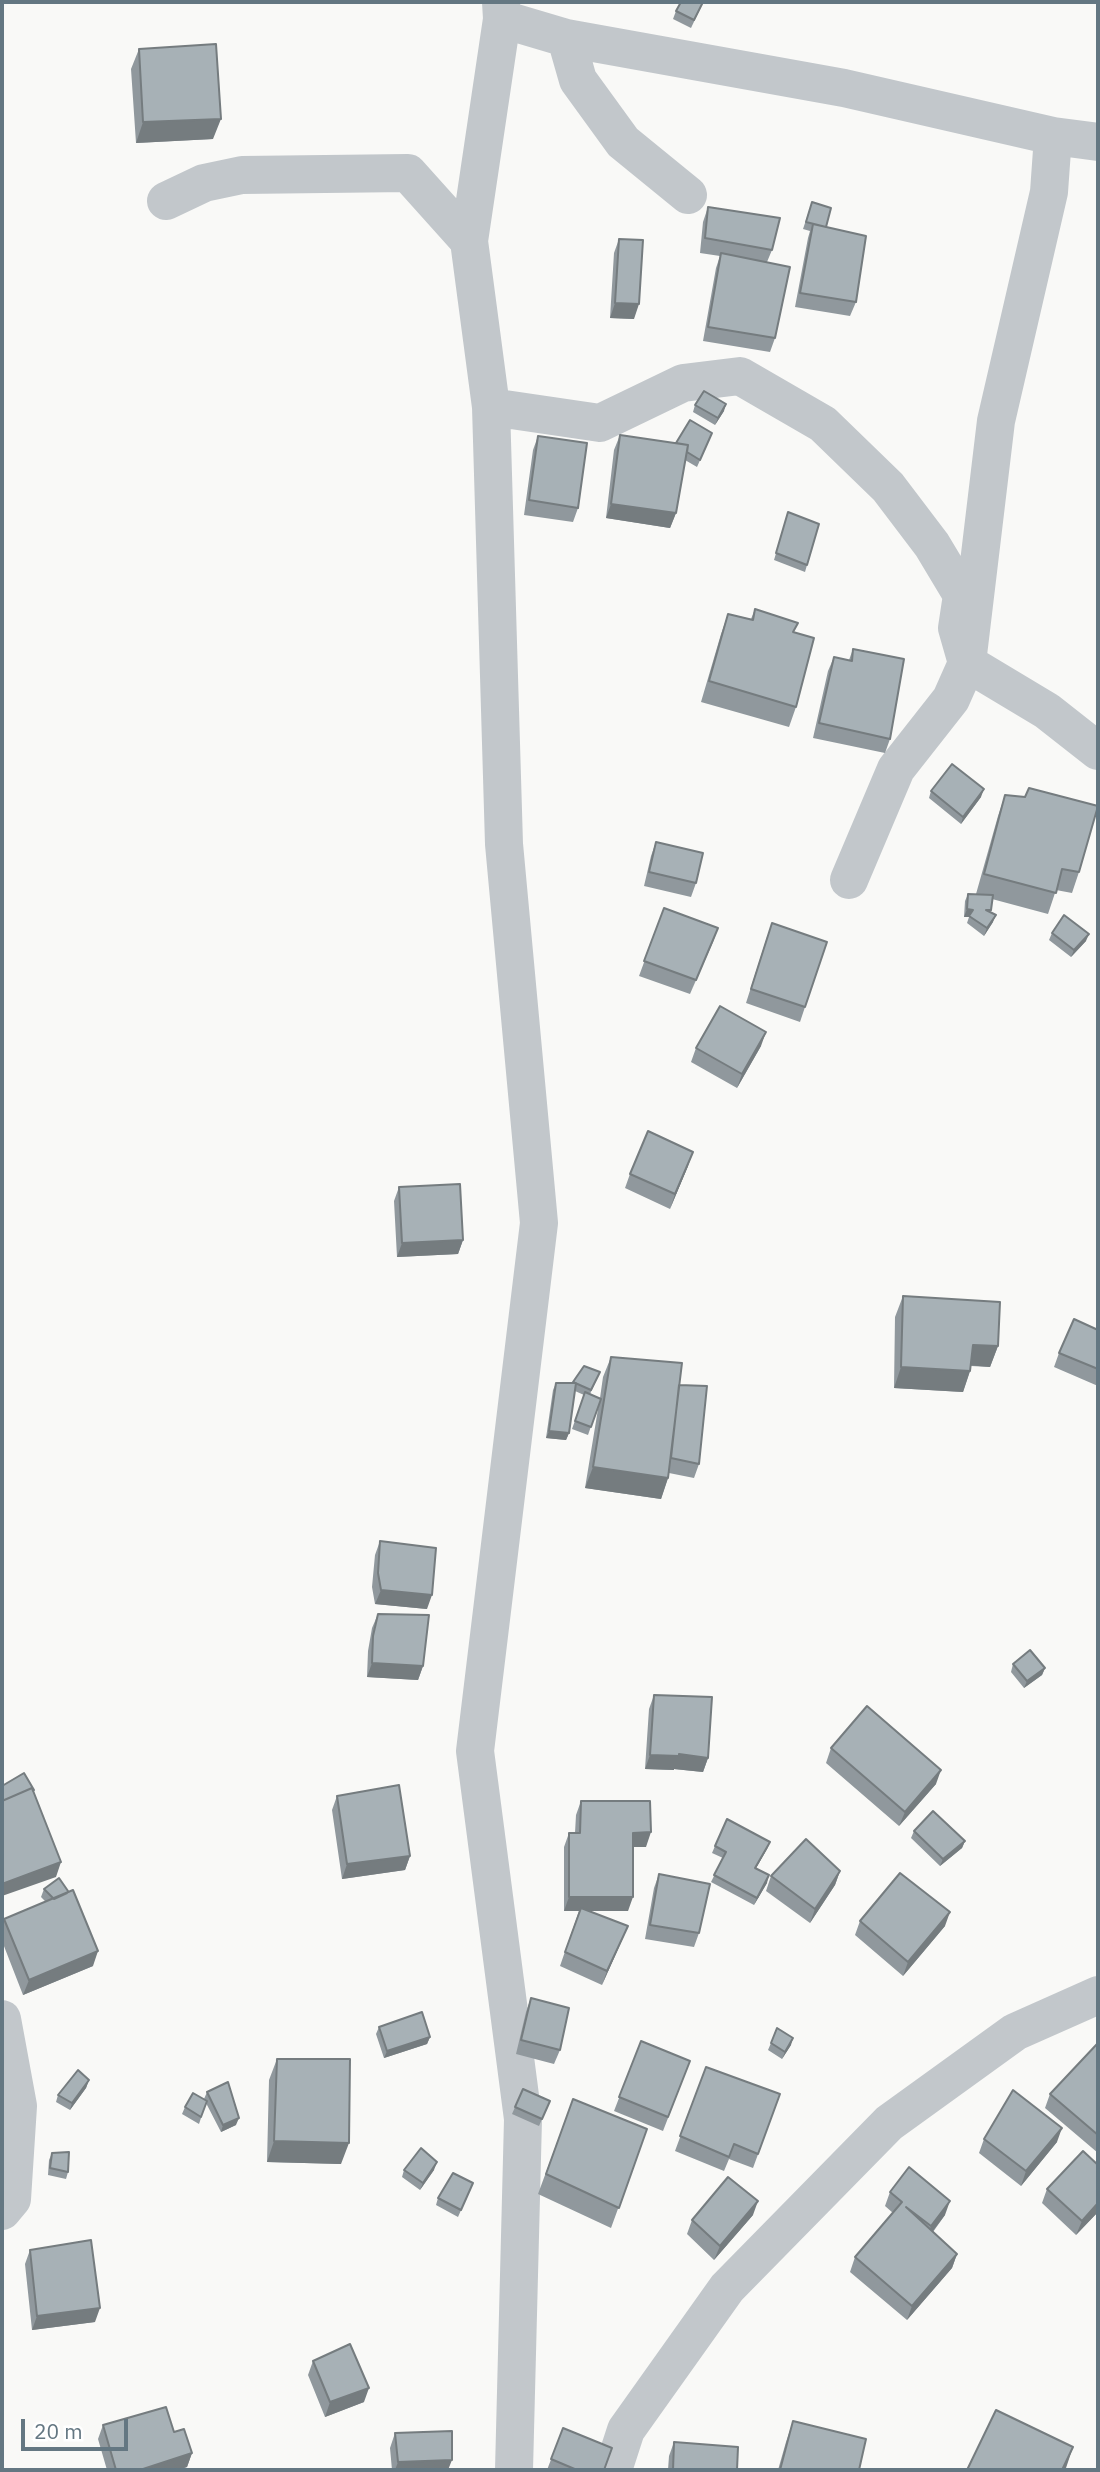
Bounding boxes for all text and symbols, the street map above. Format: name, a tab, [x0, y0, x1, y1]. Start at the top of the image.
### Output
scale bar	[24, 2406, 131, 2450]
text: 20 m	[34, 2417, 83, 2445]

